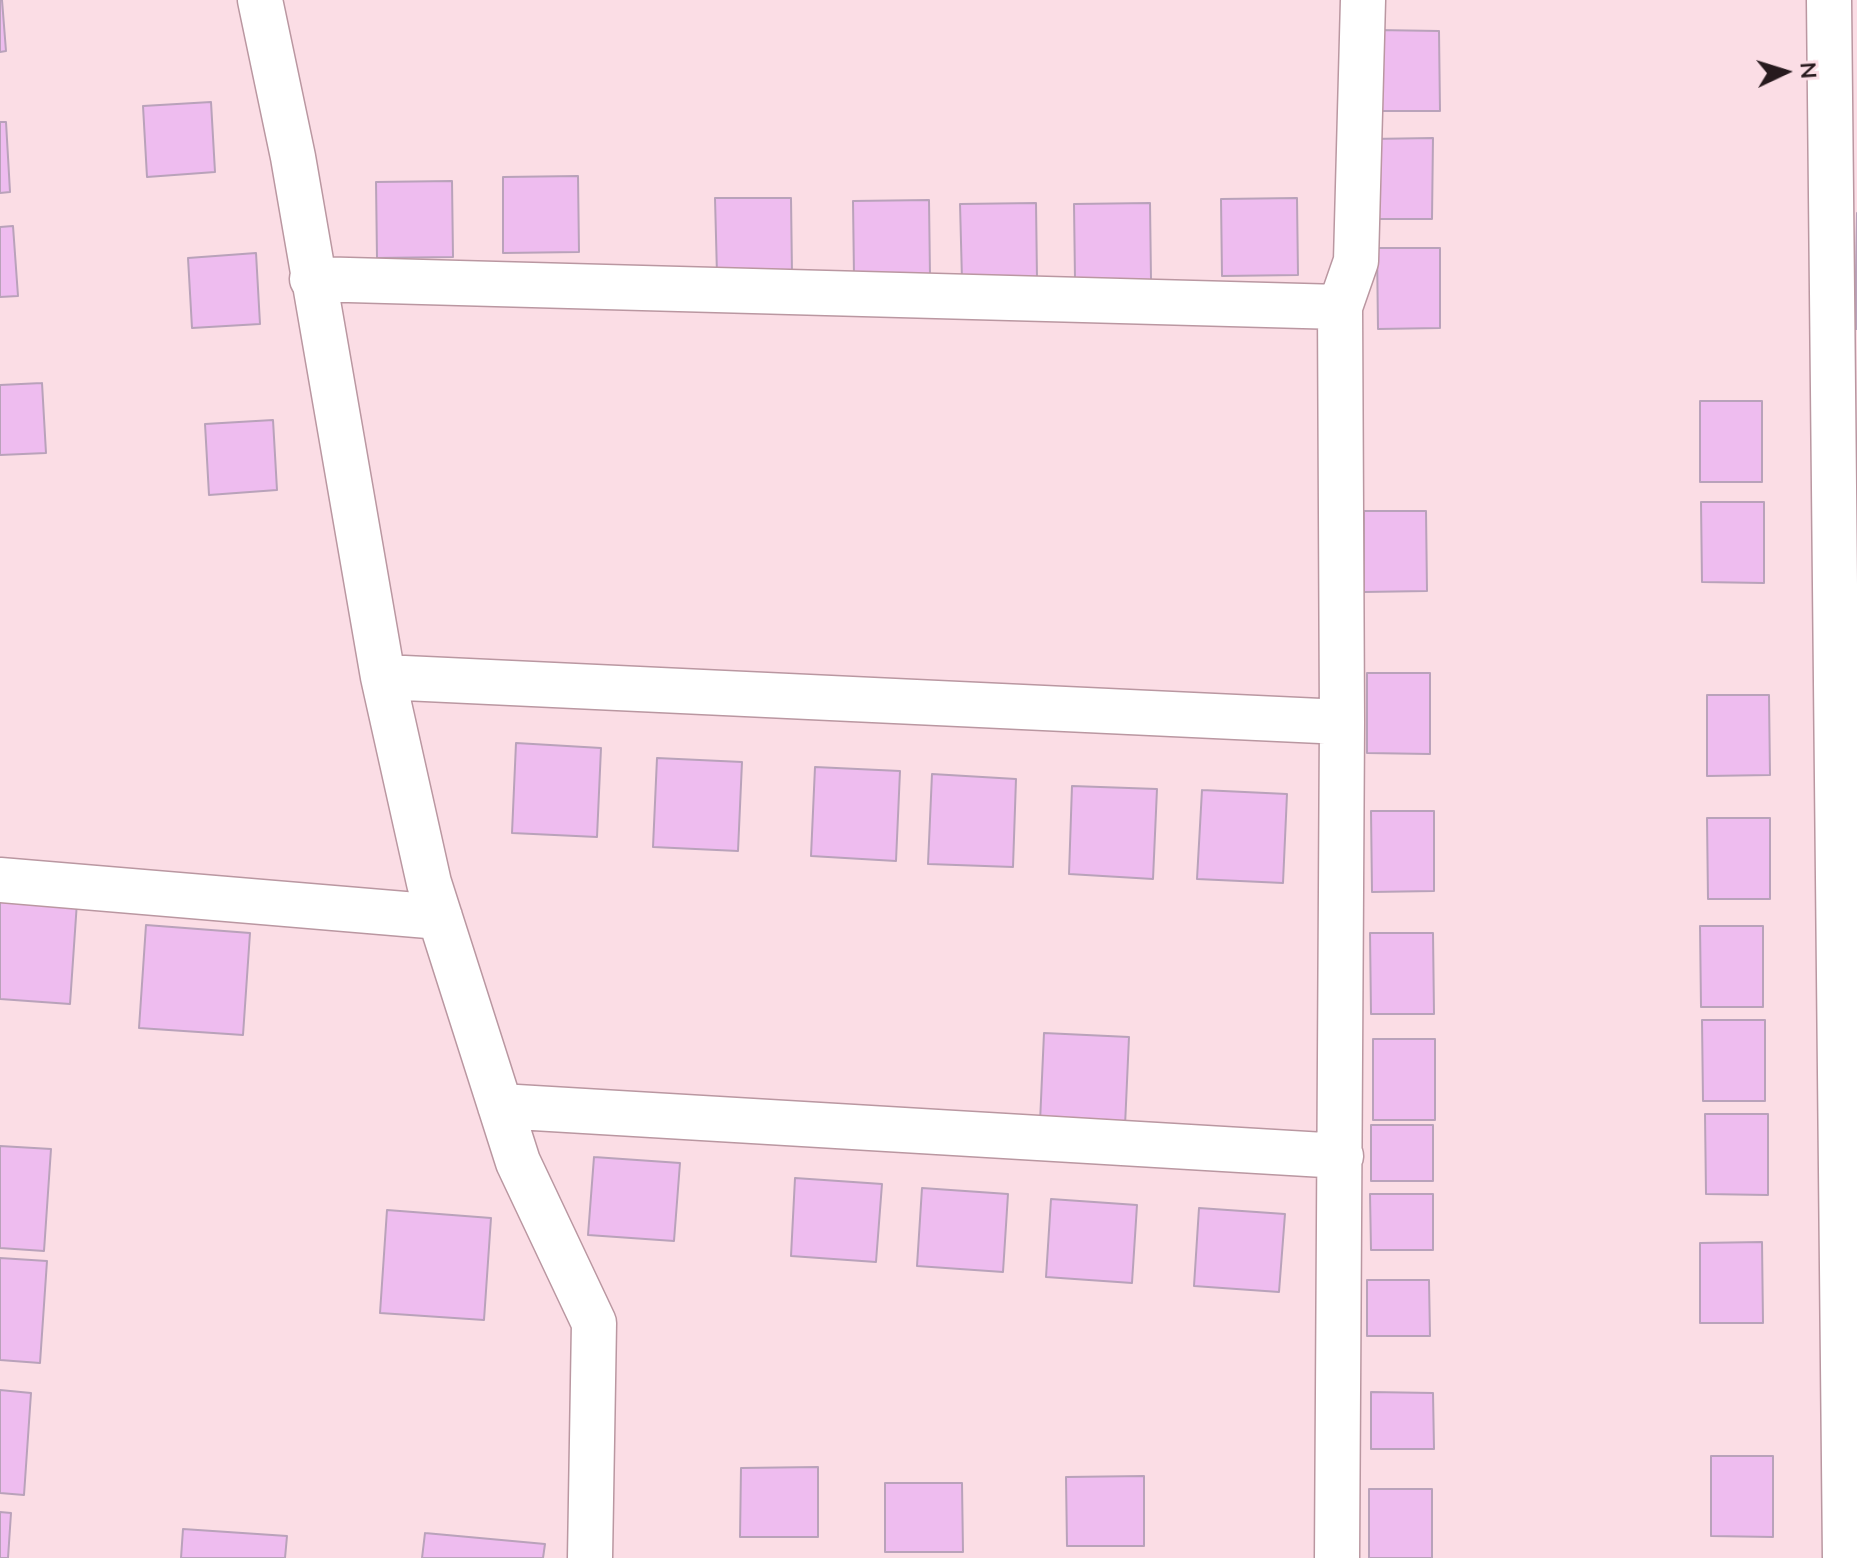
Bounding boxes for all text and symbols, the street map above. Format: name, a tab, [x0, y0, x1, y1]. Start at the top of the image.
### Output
north arrow	[1745, 32, 1825, 112]
text: N	[1794, 61, 1823, 80]

